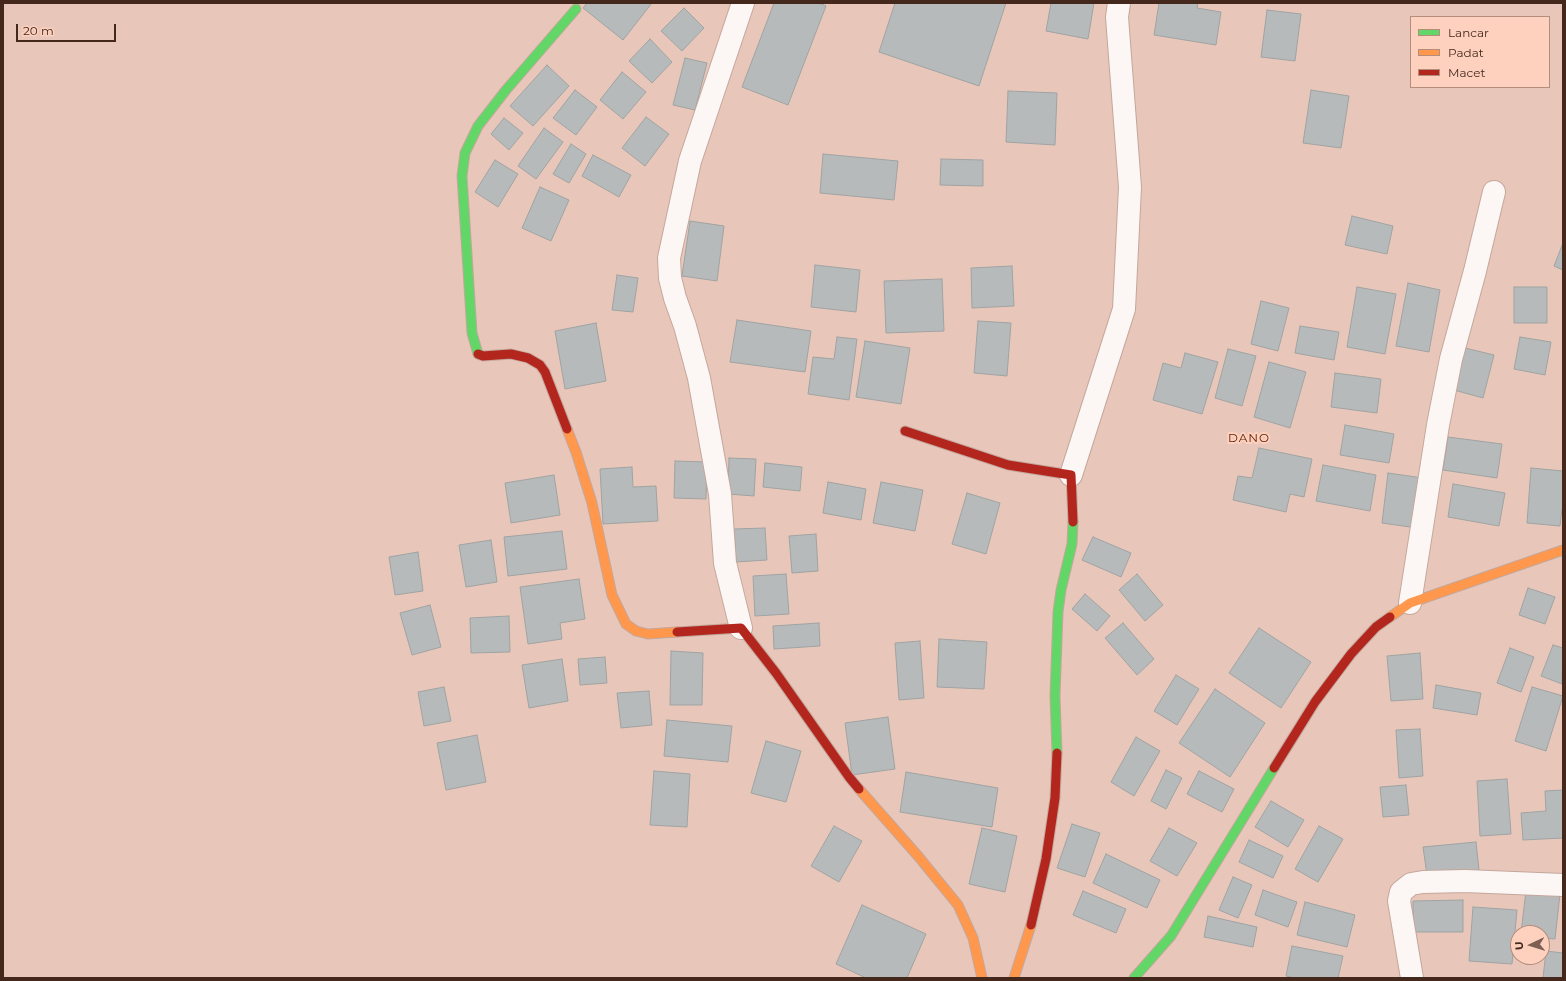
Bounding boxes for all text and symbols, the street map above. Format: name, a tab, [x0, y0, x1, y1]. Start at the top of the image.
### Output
scale bar	[18, 16, 118, 42]
legend	[1410, 16, 1550, 88]
text: 20 m	[23, 23, 54, 38]
text: Lancar	[1448, 25, 1489, 40]
text: Padat	[1448, 45, 1484, 60]
text: Macet	[1448, 65, 1485, 80]
district label: DANO	[1228, 431, 1270, 445]
north arrow	[1510, 925, 1550, 965]
text: U	[1512, 941, 1526, 951]

